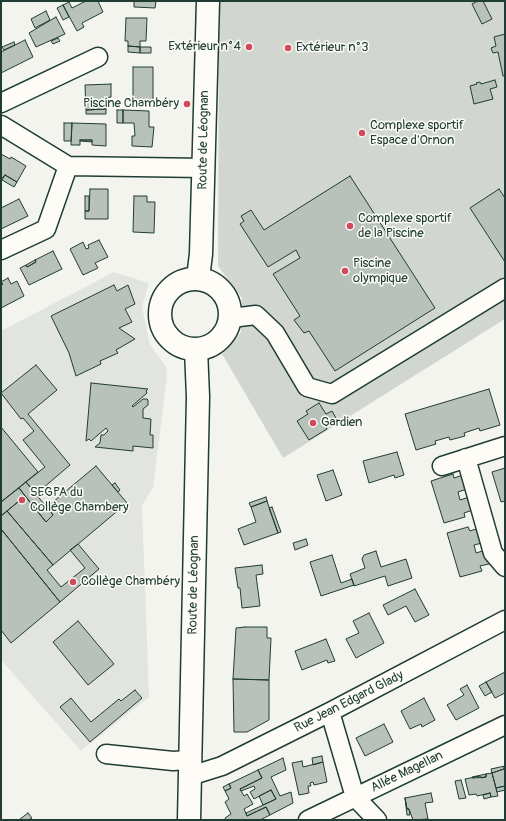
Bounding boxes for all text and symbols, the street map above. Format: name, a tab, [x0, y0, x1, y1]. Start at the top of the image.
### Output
place label: Extérieur n°4	[168, 39, 241, 55]
place label: Extérieur n°3	[296, 40, 368, 56]
marker: Extérieur n°4	[244, 42, 254, 52]
marker: Extérieur n°3	[283, 43, 293, 53]
street label: Route de Léognan	[195, 90, 213, 190]
place label: Piscine Chambéry	[83, 96, 179, 112]
marker: Piscine Chambéry	[182, 99, 192, 109]
place label: Complexe sportif Espace d'Ornon	[370, 118, 464, 149]
marker: Complexe sportif Espace d'Ornon	[357, 128, 367, 138]
place label: Complexe sportif de la Piscine	[358, 211, 452, 242]
marker: Complexe sportif de la Piscine	[345, 221, 355, 231]
place label: Piscine olympique	[353, 256, 408, 287]
marker: Piscine olympique	[340, 266, 350, 276]
place label: Gardien	[321, 415, 362, 431]
marker: Gardien	[308, 418, 318, 428]
place label: SEGPA du Collège Chambery	[30, 485, 129, 516]
marker: SEGPA du Collège Chambery	[17, 495, 27, 505]
street label: Route de Léognan	[185, 535, 203, 635]
place label: Collège Chambéry	[81, 574, 180, 590]
marker: Collège Chambéry	[68, 577, 78, 587]
street label: Rue Jean Edgard Glady	[292, 668, 406, 736]
street label: Allée Magellan	[368, 748, 446, 796]

